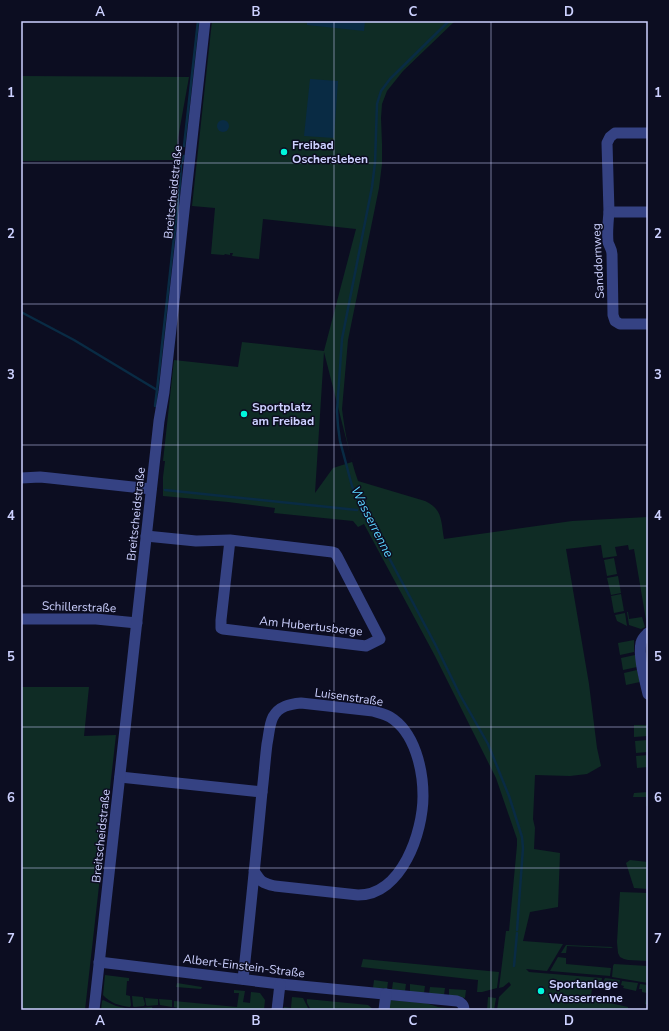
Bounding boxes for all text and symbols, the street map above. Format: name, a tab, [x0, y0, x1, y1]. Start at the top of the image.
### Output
text: A	[95, 3, 105, 21]
text: B	[252, 3, 261, 21]
text: C	[409, 3, 418, 21]
text: D	[564, 3, 574, 21]
text: 1	[7, 84, 15, 102]
text: 1	[654, 84, 662, 102]
place label: Freibad Oschersleben	[292, 137, 368, 167]
street label: Breitscheidstraße	[160, 144, 186, 240]
marker: Freibad Oschersleben	[279, 147, 289, 157]
street label: Sanddornweg	[588, 223, 608, 299]
text: 2	[7, 225, 15, 243]
text: 2	[654, 225, 662, 243]
text: 3	[7, 366, 15, 384]
text: 3	[654, 366, 662, 384]
place label: Sportplatz am Freibad	[252, 399, 314, 429]
marker: Sportplatz am Freibad	[239, 409, 249, 419]
street label: Breitscheidstraße	[123, 466, 149, 562]
water label: Wasserrenne	[346, 483, 398, 561]
text: 4	[7, 507, 15, 525]
text: 4	[654, 507, 662, 525]
street label: Schillerstraße	[42, 598, 116, 616]
street label: Am Hubertusberge	[259, 613, 363, 639]
text: 5	[7, 648, 15, 666]
text: 5	[654, 648, 662, 666]
street label: Luisenstraße	[314, 684, 384, 710]
street label: Breitscheidstraße	[88, 788, 114, 884]
text: 6	[7, 789, 15, 807]
text: 6	[654, 789, 662, 807]
text: 7	[7, 930, 15, 948]
text: 7	[654, 930, 662, 948]
street label: Albert-Einstein-Straße	[182, 951, 306, 981]
place label: Sportanlage Wasserrenne	[549, 976, 623, 1006]
marker: Sportanlage Wasserrenne	[536, 986, 546, 996]
text: A	[95, 1012, 105, 1030]
text: B	[252, 1012, 261, 1030]
text: C	[409, 1012, 418, 1030]
text: D	[564, 1012, 574, 1030]

